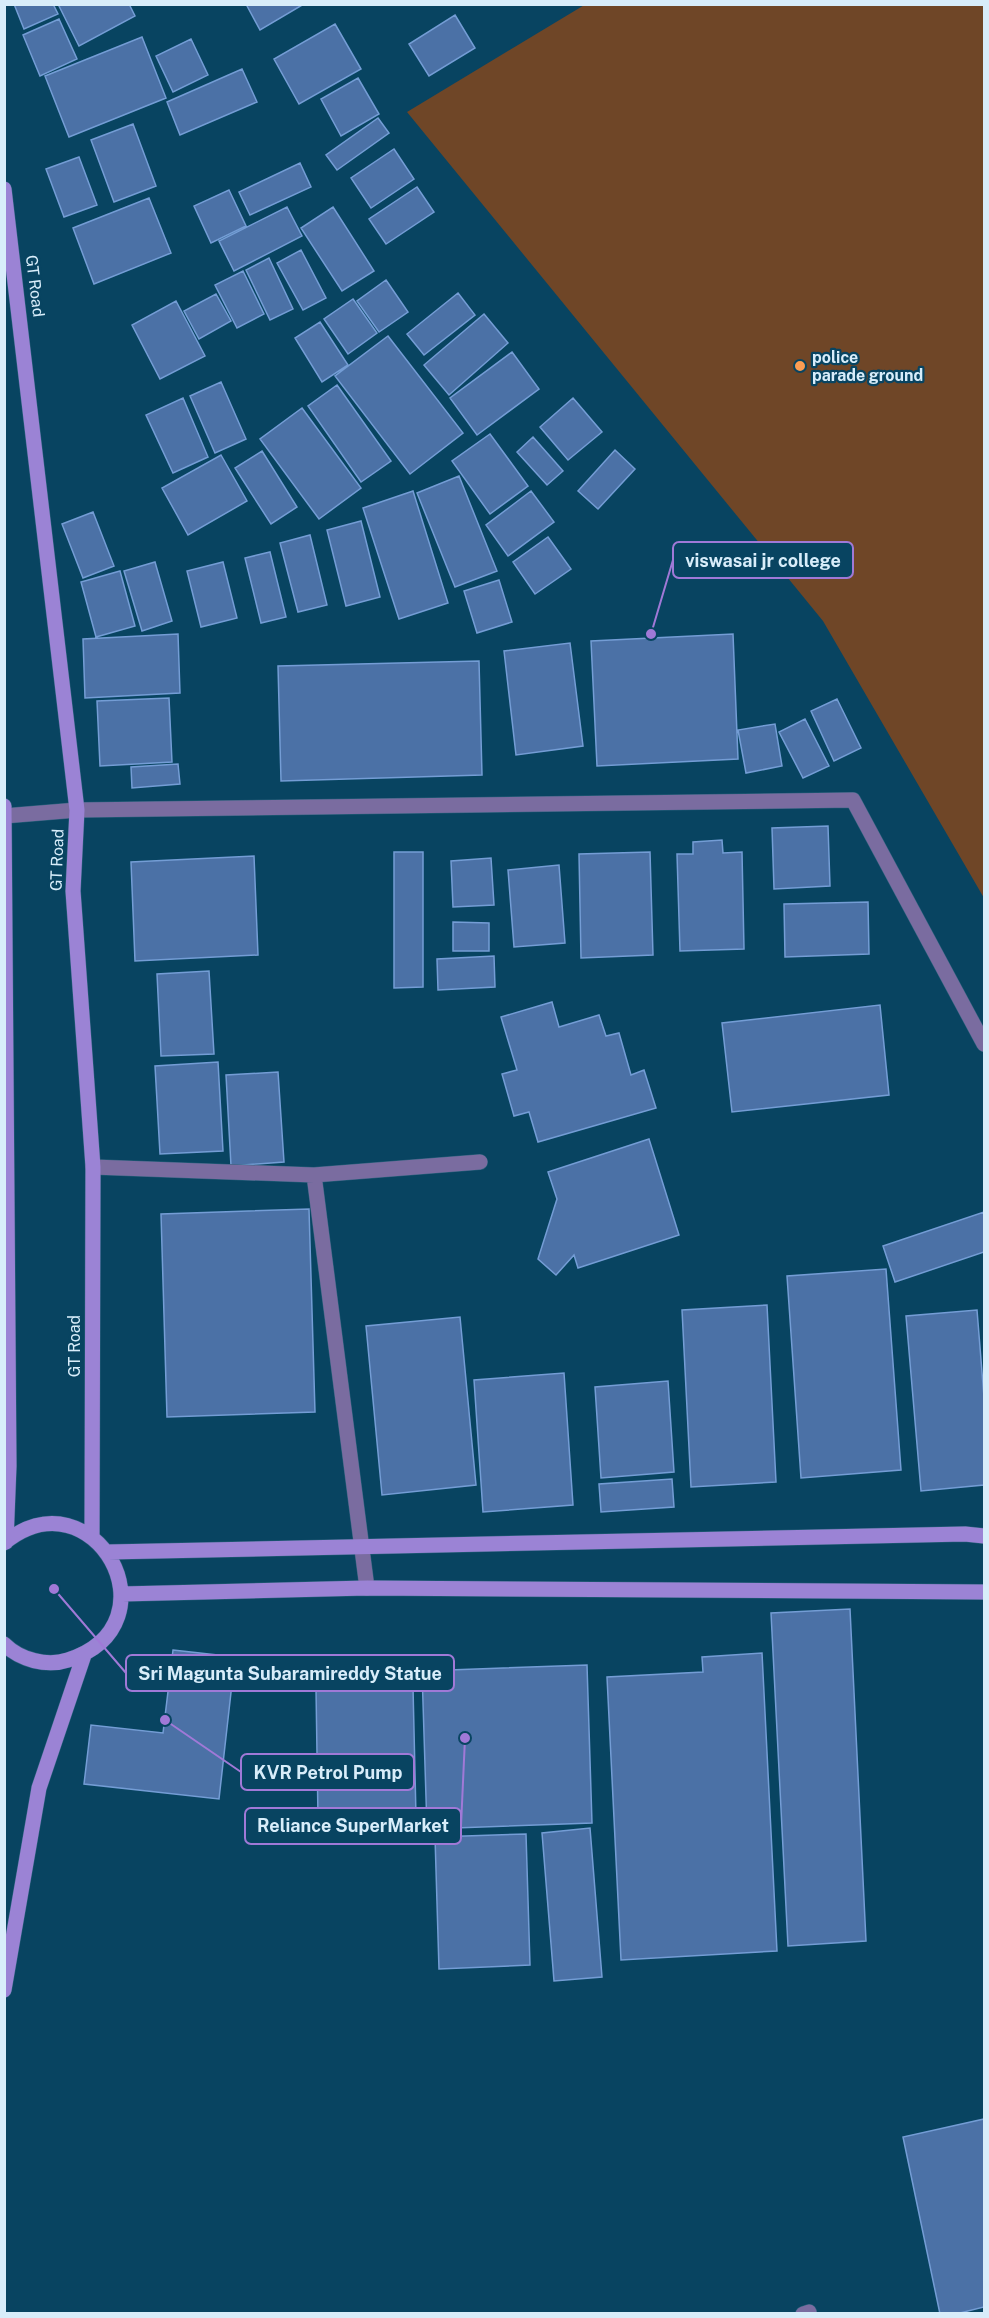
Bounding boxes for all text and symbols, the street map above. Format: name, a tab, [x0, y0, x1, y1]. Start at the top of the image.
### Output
street label: GT Road	[22, 254, 48, 318]
place label: police parade ground	[812, 348, 923, 385]
marker: police parade ground	[793, 359, 807, 373]
callout: viswasai jr college	[673, 542, 853, 578]
text: viswasai jr college	[685, 550, 841, 571]
street label: GT Road	[46, 829, 68, 891]
street label: GT Road	[65, 1315, 84, 1377]
callout: Sri Magunta Subaramireddy Statue	[126, 1655, 454, 1691]
text: Sri Magunta Subaramireddy Statue	[138, 1663, 442, 1684]
callout: KVR Petrol Pump	[241, 1754, 414, 1790]
text: KVR Petrol Pump	[254, 1762, 402, 1783]
callout: Reliance SuperMarket	[245, 1808, 461, 1844]
text: Reliance SuperMarket	[257, 1815, 449, 1836]

